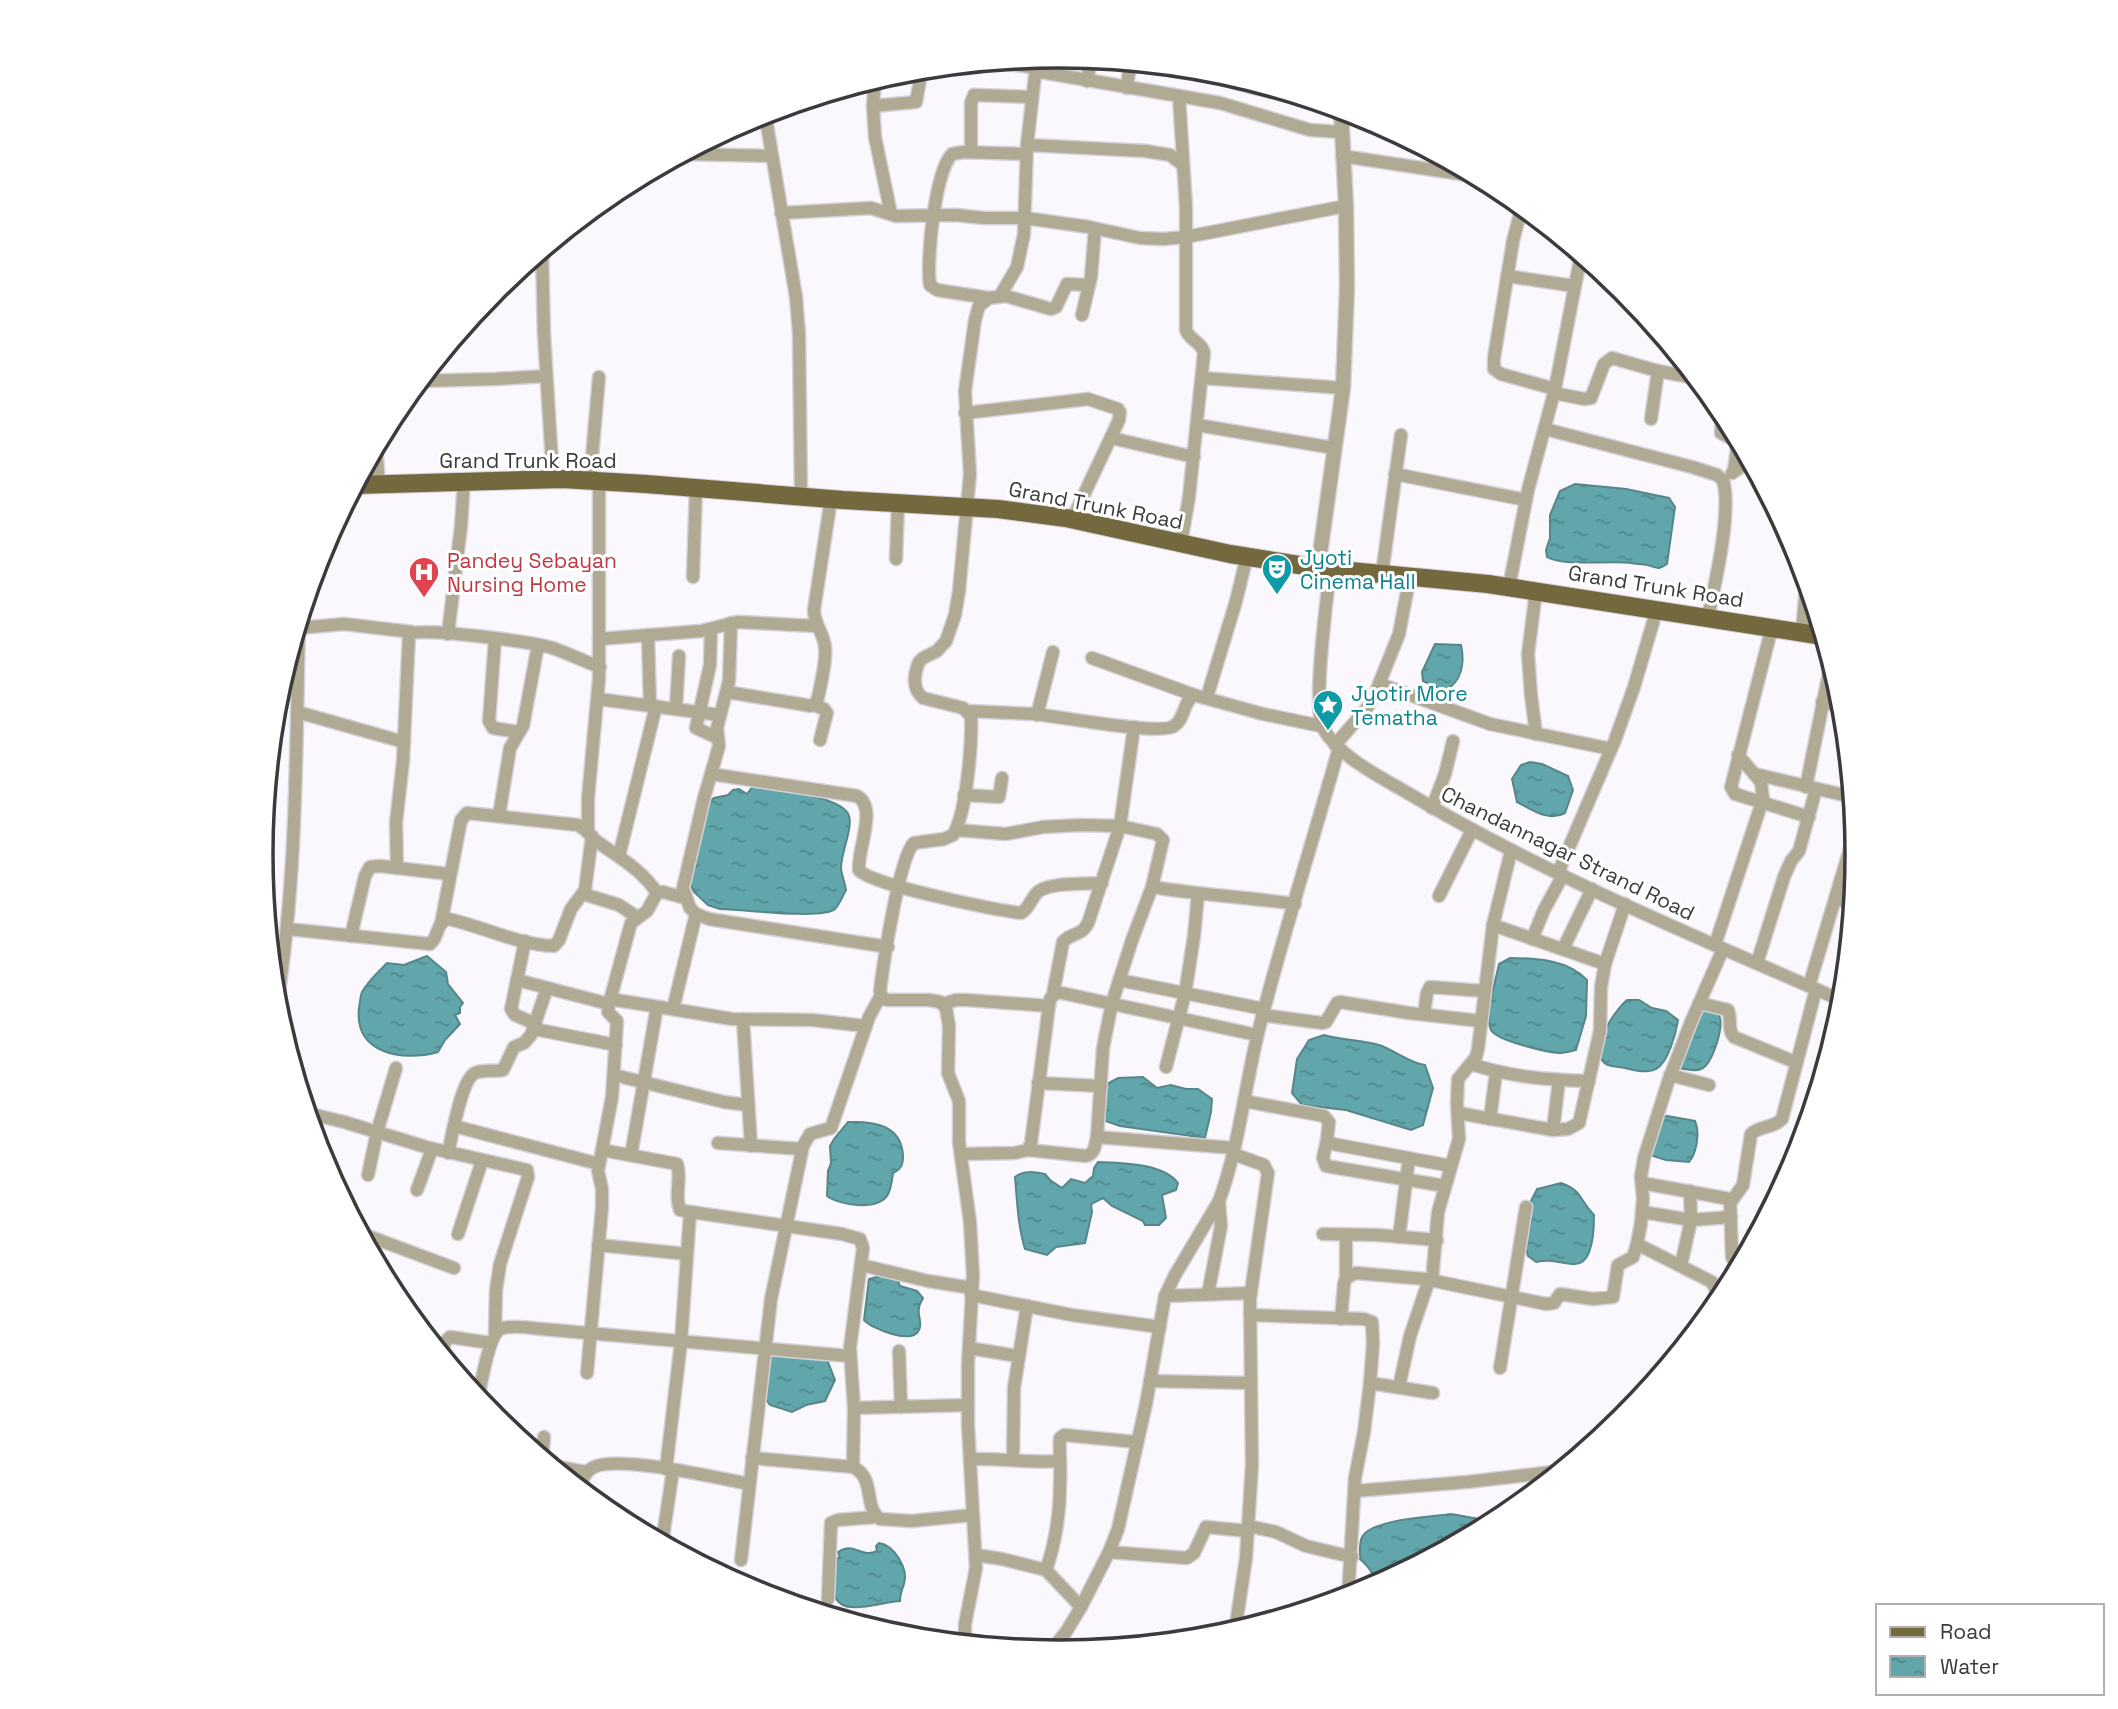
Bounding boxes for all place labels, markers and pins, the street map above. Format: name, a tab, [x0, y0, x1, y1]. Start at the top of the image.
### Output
place label: Jyoti Cinema Hall	[1300, 544, 1416, 595]
place label: Pandey Sebayan Nursing Home	[447, 547, 617, 598]
theatre icon: Jyoti Cinema Hall	[1260, 552, 1294, 596]
hospital icon: Pandey Sebayan Nursing Home	[407, 555, 441, 599]
place label: Jyotir More Tematha	[1351, 680, 1468, 731]
place icon: Jyotir More Tematha	[1311, 688, 1345, 732]

